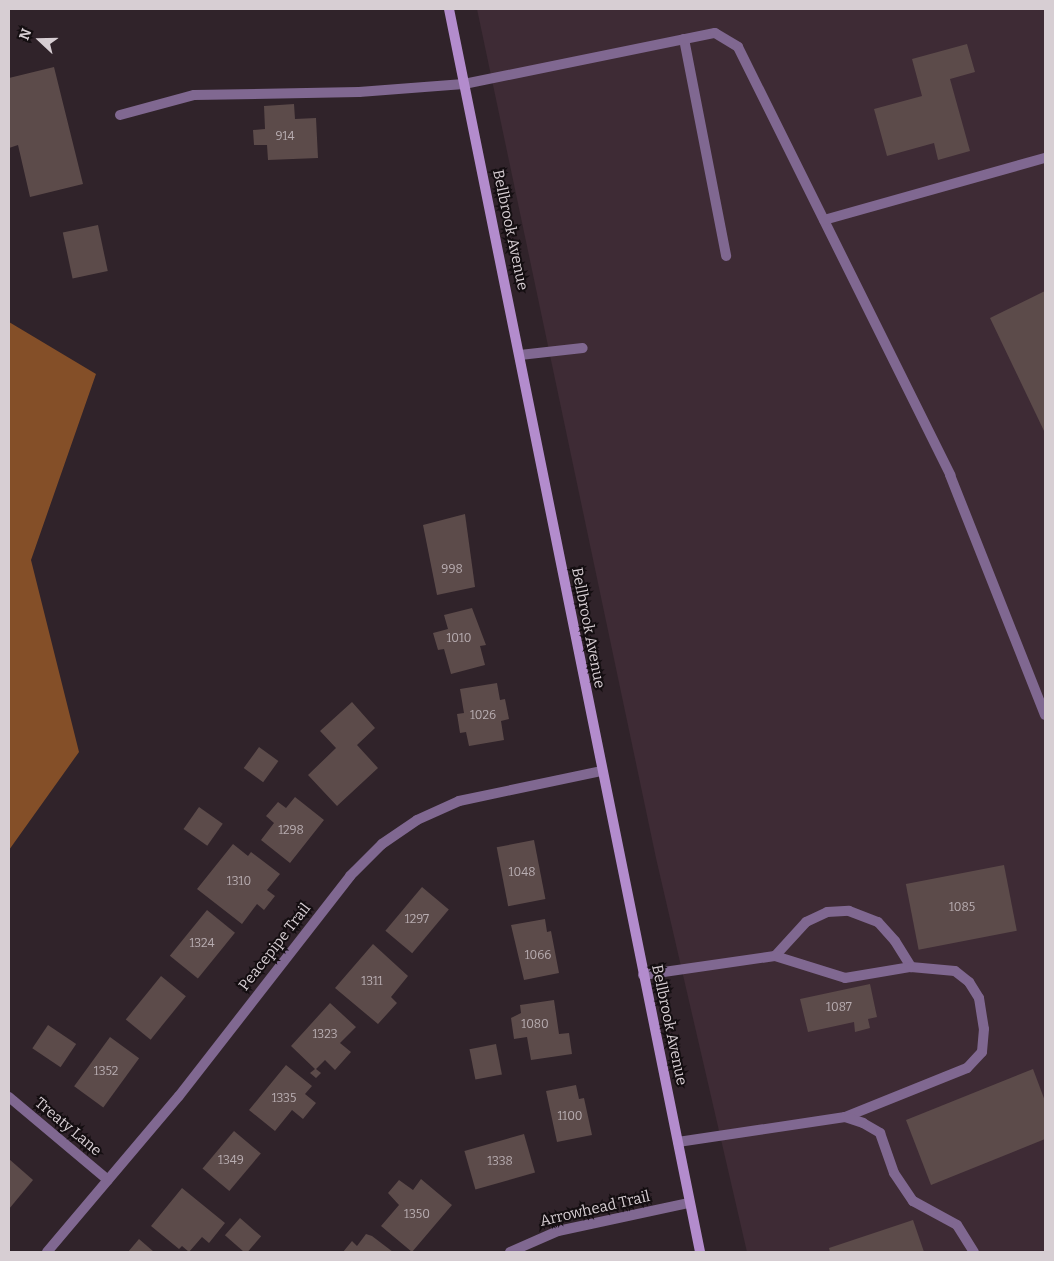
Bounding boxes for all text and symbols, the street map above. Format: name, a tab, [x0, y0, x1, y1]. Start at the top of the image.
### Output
north arrow	[15, 15, 65, 65]
text: N	[16, 26, 35, 43]
house number: 914	[276, 130, 294, 144]
street label: Bellbrook Avenue	[488, 168, 532, 292]
house number: 998	[441, 563, 463, 577]
street label: Bellbrook Avenue	[567, 566, 609, 690]
house number: 1010	[446, 632, 472, 646]
house number: 1026	[470, 709, 496, 723]
house number: 1298	[278, 824, 304, 838]
house number: 1048	[509, 866, 535, 880]
house number: 1310	[227, 875, 251, 889]
street label: Peacepipe Trail	[235, 900, 315, 994]
house number: 1085	[949, 901, 975, 915]
house number: 1297	[405, 913, 429, 927]
house number: 1324	[189, 937, 215, 951]
house number: 1066	[525, 949, 551, 963]
street label: Bellbrook Avenue	[647, 963, 691, 1087]
house number: 1311	[361, 975, 383, 989]
house number: 1087	[826, 1001, 852, 1015]
house number: 1080	[521, 1018, 549, 1032]
house number: 1323	[312, 1028, 338, 1042]
house number: 1352	[94, 1065, 118, 1079]
house number: 1335	[272, 1092, 296, 1106]
street label: Treaty Lane	[31, 1094, 105, 1160]
house number: 1100	[557, 1110, 583, 1124]
house number: 1349	[218, 1154, 244, 1168]
house number: 1338	[487, 1155, 513, 1169]
street label: Arrowhead Trail	[538, 1188, 652, 1230]
house number: 1350	[404, 1208, 430, 1222]

